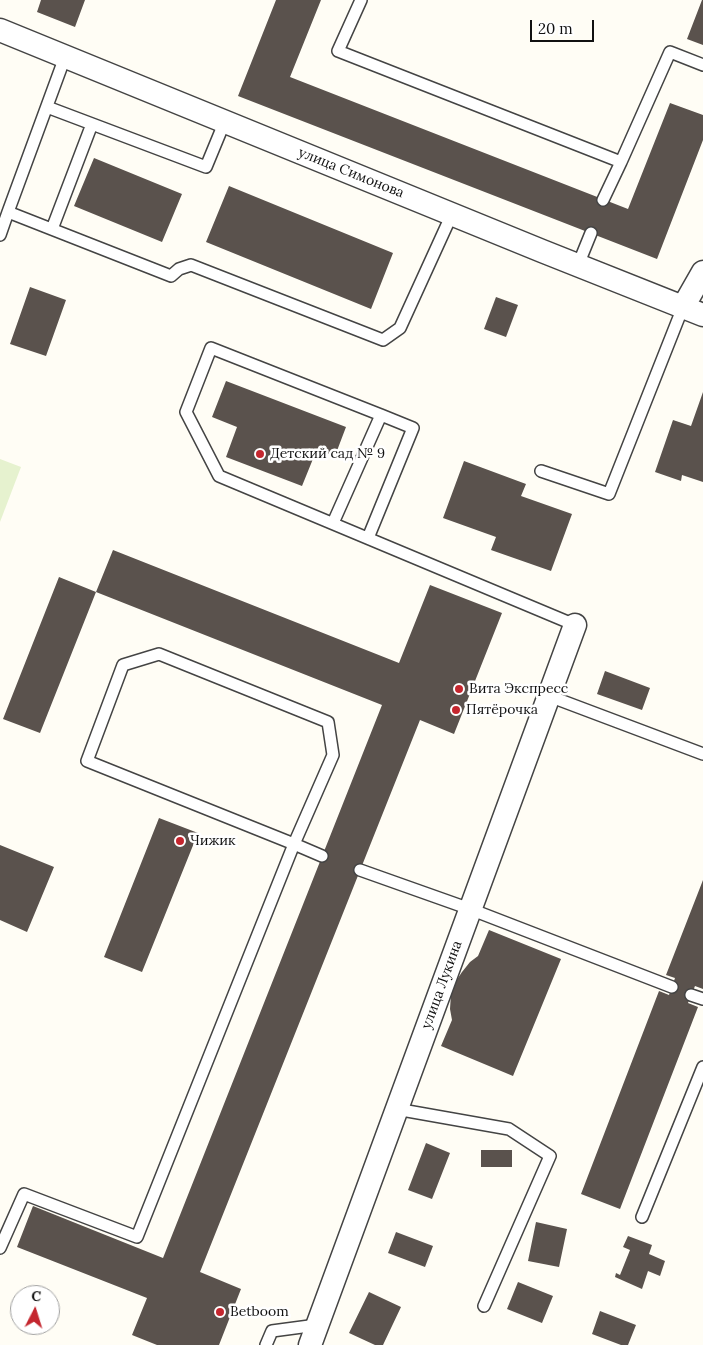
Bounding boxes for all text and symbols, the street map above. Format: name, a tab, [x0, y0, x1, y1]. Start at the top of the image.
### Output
scale bar	[533, 10, 597, 42]
text: 20 m	[538, 19, 573, 38]
street label: улица Симонова	[296, 144, 406, 202]
place label: Детский сад № 9	[270, 446, 385, 462]
marker: Детский сад № 9	[254, 448, 266, 460]
place label: Вита Экспресс	[469, 681, 568, 697]
marker: Вита Экспресс	[453, 683, 465, 695]
place label: Пятёрочка	[466, 702, 538, 718]
marker: Пятёрочка	[450, 704, 462, 716]
place label: Чижик	[190, 833, 236, 849]
marker: Чижик	[174, 835, 186, 847]
street label: улица Лукина	[418, 938, 466, 1032]
north arrow	[10, 1285, 60, 1335]
text: С	[31, 1287, 42, 1305]
place label: Betboom	[230, 1304, 289, 1320]
marker: Betboom	[214, 1306, 226, 1318]

